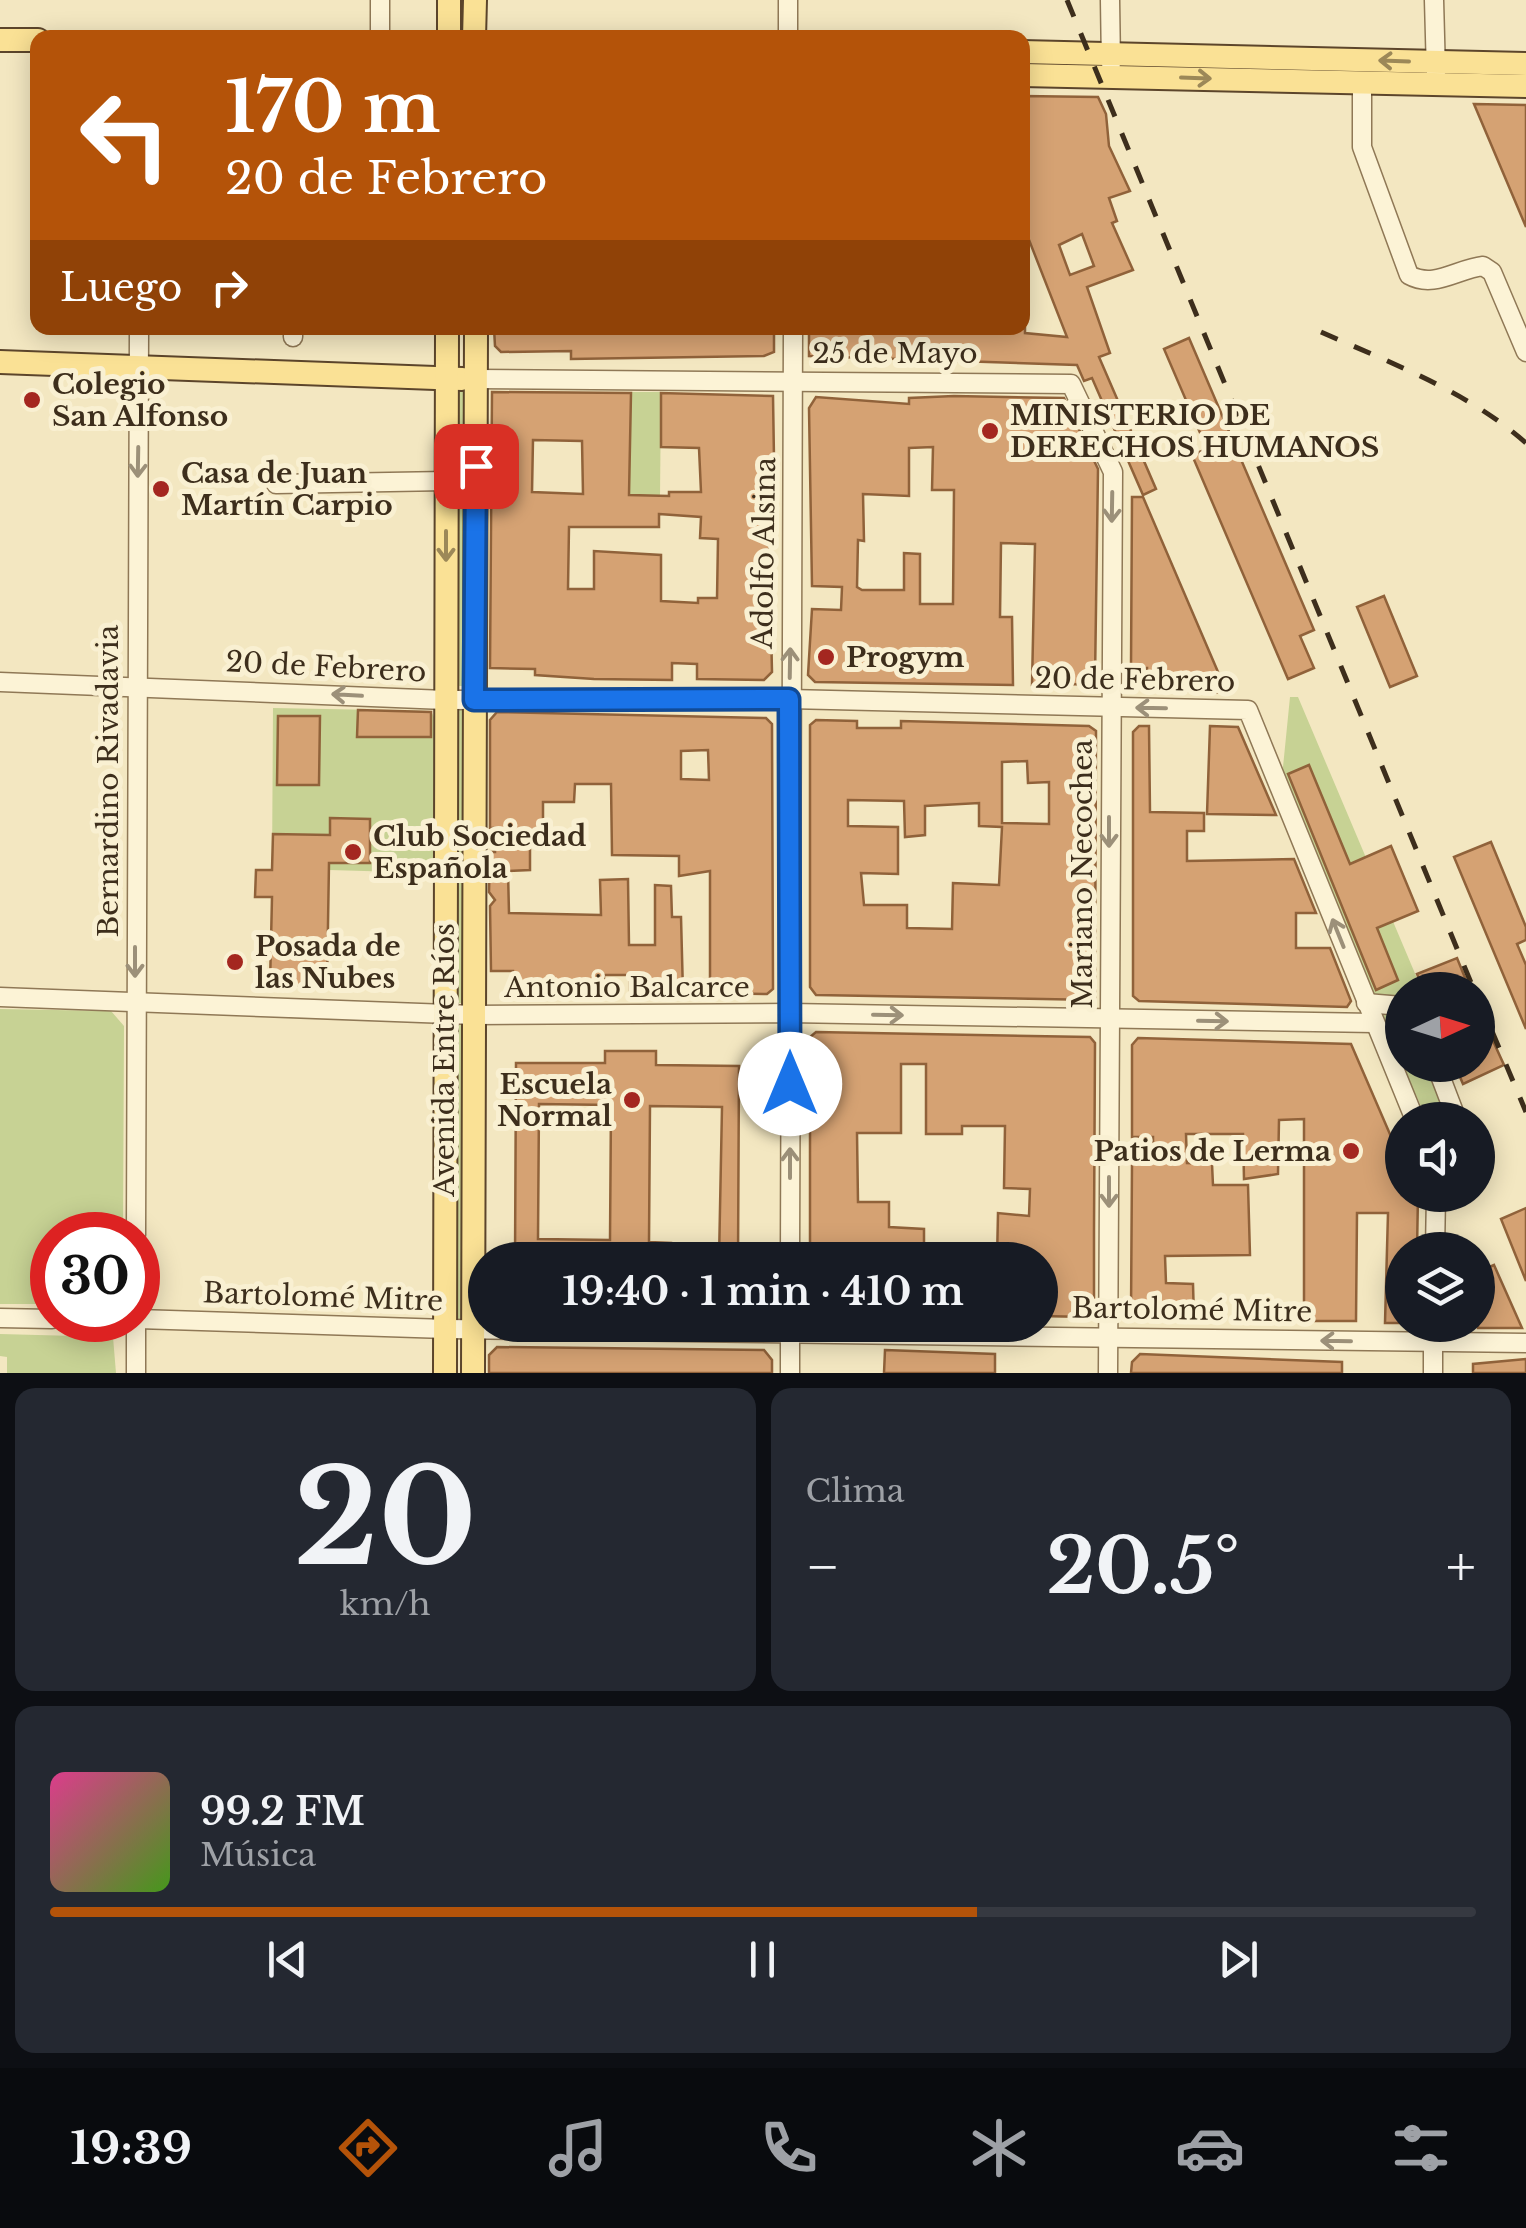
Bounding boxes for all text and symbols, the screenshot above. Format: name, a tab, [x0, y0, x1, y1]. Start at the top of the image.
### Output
one-way arrow	[1378, 51, 1410, 70]
text: 170 m	[225, 64, 441, 151]
one-way arrow	[1179, 68, 1211, 87]
icon: left	[60, 70, 190, 200]
text: 20 de Febrero	[225, 150, 548, 206]
icon: right	[202, 260, 257, 315]
text: Luego	[60, 264, 182, 311]
street label: 25 de Mayo	[812, 336, 978, 371]
place label: Colegio San Alfonso	[52, 367, 228, 434]
marker: Colegio San Alfonso	[21, 389, 43, 411]
place label: MINISTERIO DE DERECHOS HUMANOS	[1010, 398, 1379, 465]
marker: MINISTERIO DE DERECHOS HUMANOS	[979, 420, 1001, 442]
pin	[434, 424, 519, 509]
icon: arrive	[449, 439, 504, 494]
one-way arrow	[129, 445, 148, 477]
place label: Casa de Juan Martín Carpio	[181, 456, 393, 523]
street label: Adolfo Alsina	[745, 456, 783, 650]
marker: Casa de Juan Martín Carpio	[150, 478, 172, 500]
one-way arrow	[1103, 490, 1122, 522]
one-way arrow	[436, 530, 456, 562]
street label: Bernardino Rivadavia	[91, 624, 126, 937]
place label: Progym	[846, 640, 965, 675]
street label: 20 de Febrero	[225, 644, 427, 690]
marker: Progym	[815, 646, 837, 668]
one-way arrow	[780, 647, 799, 679]
street label: 20 de Febrero	[1034, 661, 1236, 699]
one-way arrow	[332, 686, 364, 705]
one-way arrow	[1135, 699, 1167, 718]
street label: Mariano Necochea	[1065, 739, 1100, 1009]
one-way arrow	[1100, 814, 1118, 847]
place label: Club Sociedad Española	[373, 819, 586, 886]
marker: Club Sociedad Española	[342, 841, 364, 863]
one-way arrow	[1327, 918, 1345, 948]
street label: Avenida Entre Ríos	[427, 923, 462, 1198]
place label: Posada de las Nubes	[255, 929, 401, 996]
one-way arrow	[126, 944, 144, 977]
marker: Posada de las Nubes	[224, 951, 246, 973]
street label: Antonio Balcarce	[503, 970, 750, 1005]
north arrow	[1385, 972, 1495, 1082]
map controls	[1385, 972, 1495, 1342]
one-way arrow	[870, 1006, 903, 1024]
one-way arrow	[1196, 1012, 1228, 1030]
position arrow	[738, 1032, 842, 1136]
place label: Escuela Normal	[497, 1067, 612, 1134]
marker: Escuela Normal	[621, 1089, 643, 1111]
button: sound	[1385, 1102, 1495, 1212]
place label: Patios de Lerma	[1094, 1134, 1331, 1169]
marker: Patios de Lerma	[1340, 1140, 1362, 1162]
one-way arrow	[780, 1147, 800, 1180]
one-way arrow	[1100, 1174, 1118, 1207]
speed limit sign: 30	[30, 1212, 160, 1342]
button: layers	[1385, 1232, 1495, 1342]
text: 19:40 · 1 min · 410 m	[562, 1268, 964, 1315]
street label: Bartolomé Mitre	[202, 1275, 444, 1319]
street label: Bartolomé Mitre	[1071, 1290, 1313, 1330]
one-way arrow	[1320, 1331, 1352, 1350]
text: 20	[294, 1438, 477, 1599]
text: Clima	[806, 1471, 905, 1511]
text: 20.5°	[1046, 1520, 1240, 1613]
text: −	[806, 1533, 840, 1601]
text: +	[1446, 1533, 1476, 1601]
text: km/h	[340, 1584, 431, 1624]
text: 99.2 FM	[200, 1788, 365, 1835]
text: Música	[200, 1835, 316, 1875]
icon: previous	[260, 1932, 315, 1987]
icon: pause	[735, 1932, 790, 1987]
icon: next	[1211, 1932, 1266, 1987]
icon: directions	[333, 2113, 403, 2183]
icon: music	[543, 2113, 613, 2183]
icon: phone	[754, 2113, 824, 2183]
icon: climate	[964, 2113, 1034, 2183]
icon: car	[1175, 2113, 1245, 2183]
icon: filters	[1386, 2113, 1456, 2183]
text: 19:39	[70, 2120, 192, 2176]

